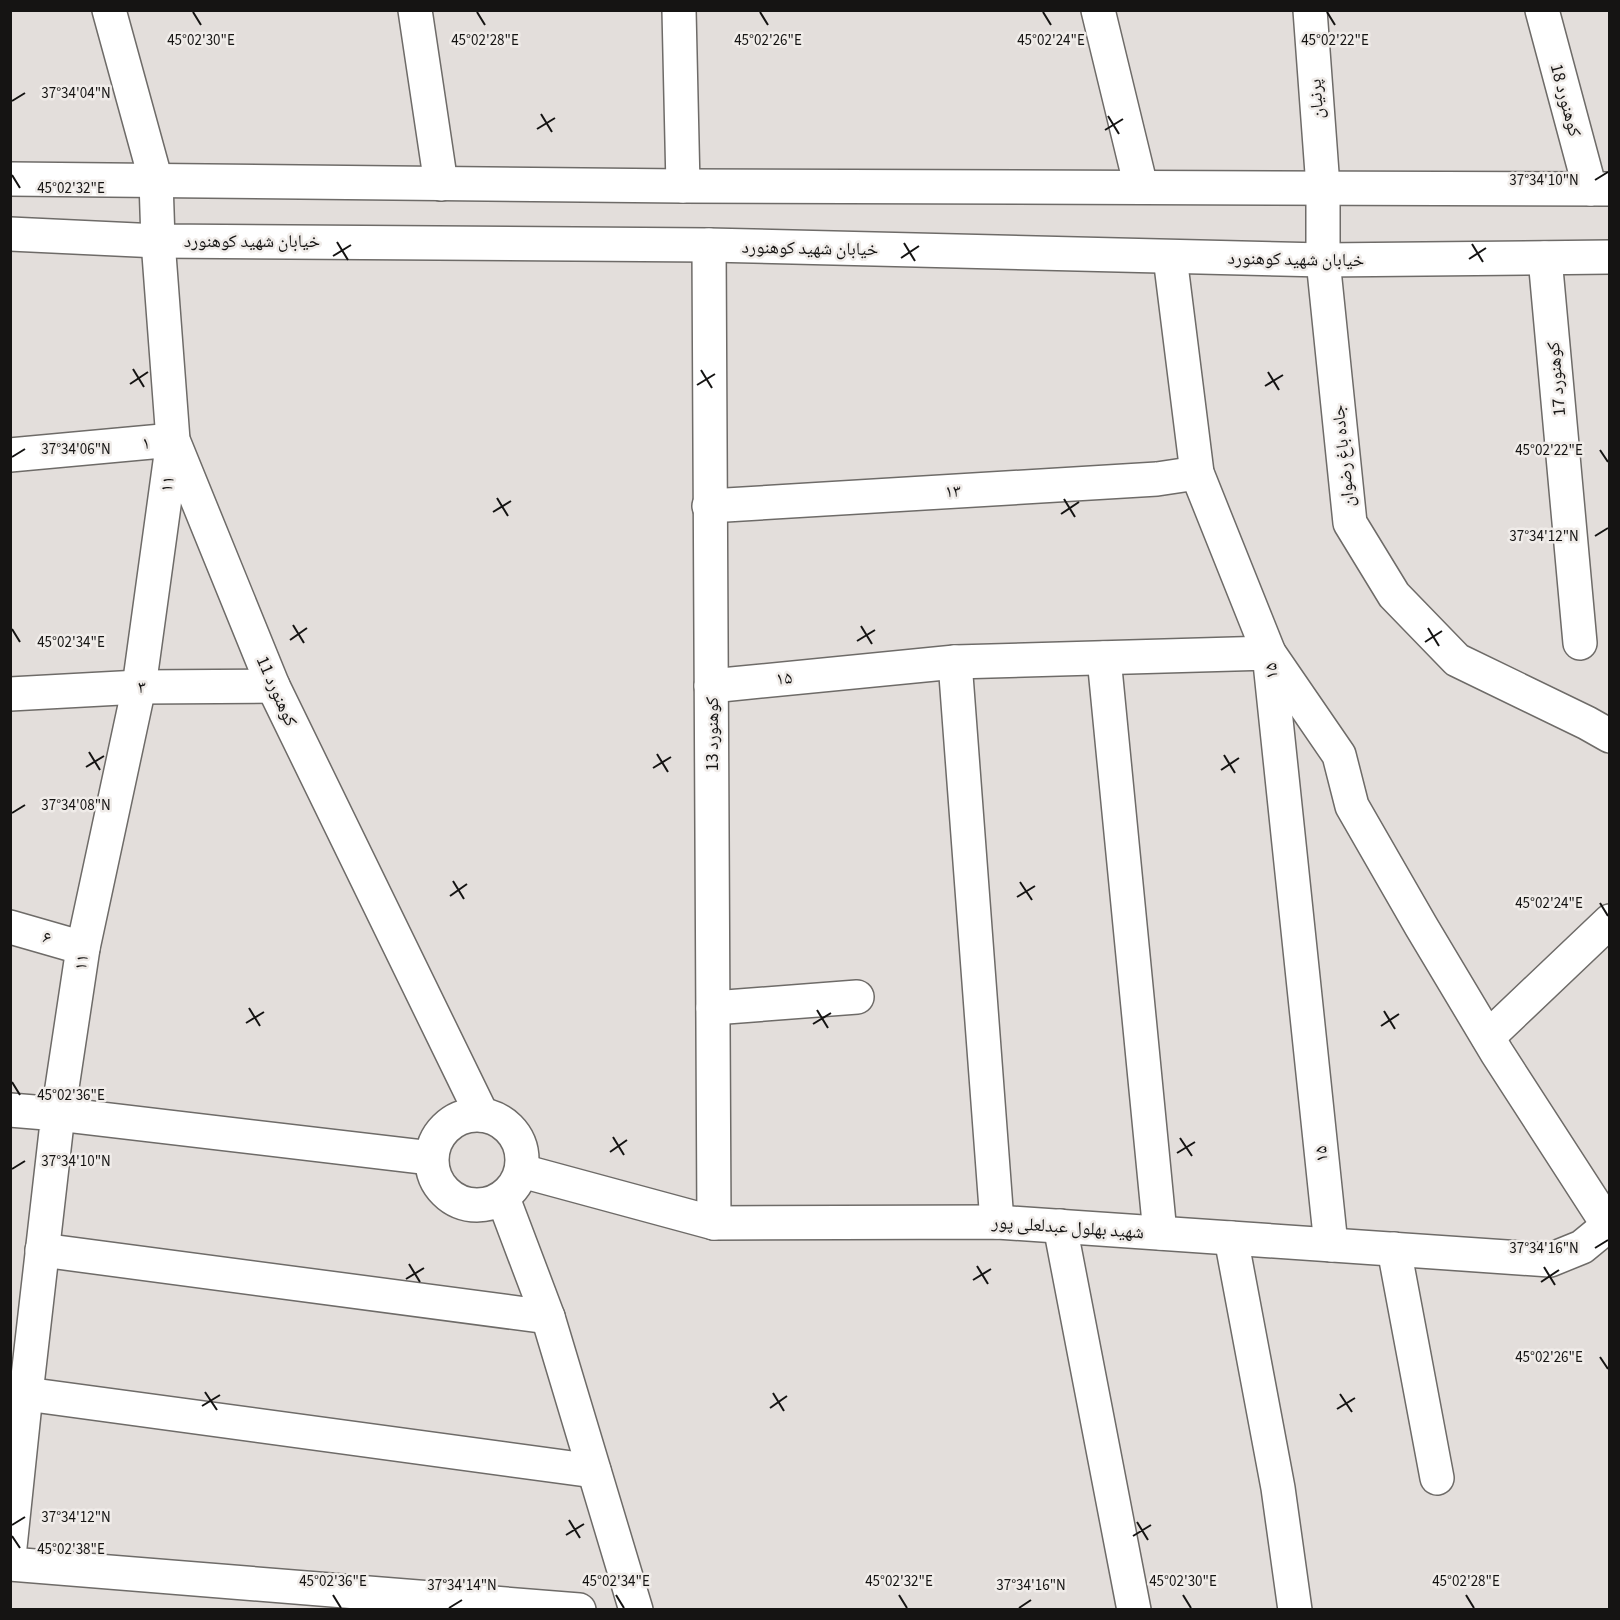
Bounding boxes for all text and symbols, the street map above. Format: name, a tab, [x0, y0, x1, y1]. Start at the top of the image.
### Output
text: 45°02'30"E	[167, 30, 235, 51]
text: 45°02'28"E	[451, 30, 519, 51]
text: 45°02'26"E	[734, 30, 802, 51]
text: 45°02'24"E	[1017, 30, 1085, 51]
text: 45°02'22"E	[1301, 30, 1369, 51]
street label: کوهنورد 18	[1544, 61, 1587, 140]
street label: پرنیان	[1303, 78, 1330, 120]
text: 37°34'04"N	[41, 83, 111, 104]
text: 37°34'10"N	[1509, 170, 1579, 191]
text: 45°02'32"E	[37, 178, 105, 199]
street label: خیابان شهید کوهنورد	[184, 229, 320, 254]
street label: خیابان شهید کوهنورد	[741, 235, 878, 262]
street label: خیابان شهید کوهنورد	[1227, 246, 1364, 273]
street label: کوهنورد 17	[1541, 340, 1572, 417]
street label: جاده باغ رضوان	[1326, 404, 1361, 508]
street label: ۱	[141, 431, 151, 456]
text: 37°34'06"N	[41, 439, 111, 460]
text: 45°02'22"E	[1515, 440, 1583, 461]
street label: ۱۱	[154, 474, 181, 494]
street label: ۱۳	[944, 479, 962, 504]
text: 37°34'12"N	[1509, 526, 1579, 547]
text: 45°02'34"E	[37, 632, 105, 653]
street label: کوهنورد 11	[250, 652, 303, 731]
street label: ۱۵	[1258, 662, 1285, 680]
street label: ۱۵	[775, 665, 793, 692]
street label: ۳	[138, 675, 146, 700]
street label: کوهنورد 13	[700, 696, 725, 771]
text: 37°34'08"N	[41, 795, 111, 816]
text: 45°02'24"E	[1515, 893, 1583, 914]
street label: ۶	[40, 924, 54, 951]
street label: ۱۱	[68, 952, 95, 972]
text: 45°02'36"E	[37, 1085, 105, 1106]
street label: ۱۵	[1308, 1145, 1335, 1163]
text: 37°34'10"N	[41, 1151, 111, 1172]
street label: شهید بهلول عبدلعلی پور	[990, 1210, 1145, 1245]
text: 37°34'16"N	[1509, 1238, 1579, 1259]
text: 45°02'26"E	[1515, 1347, 1583, 1368]
text: 37°34'12"N	[41, 1507, 111, 1528]
text: 45°02'38"E	[37, 1539, 105, 1560]
text: 45°02'36"E	[299, 1571, 367, 1592]
text: 45°02'34"E	[582, 1571, 650, 1592]
text: 45°02'32"E	[865, 1571, 933, 1592]
text: 45°02'30"E	[1149, 1571, 1217, 1592]
text: 45°02'28"E	[1432, 1571, 1500, 1592]
text: 37°34'14"N	[427, 1575, 497, 1596]
text: 37°34'16"N	[996, 1575, 1066, 1596]

